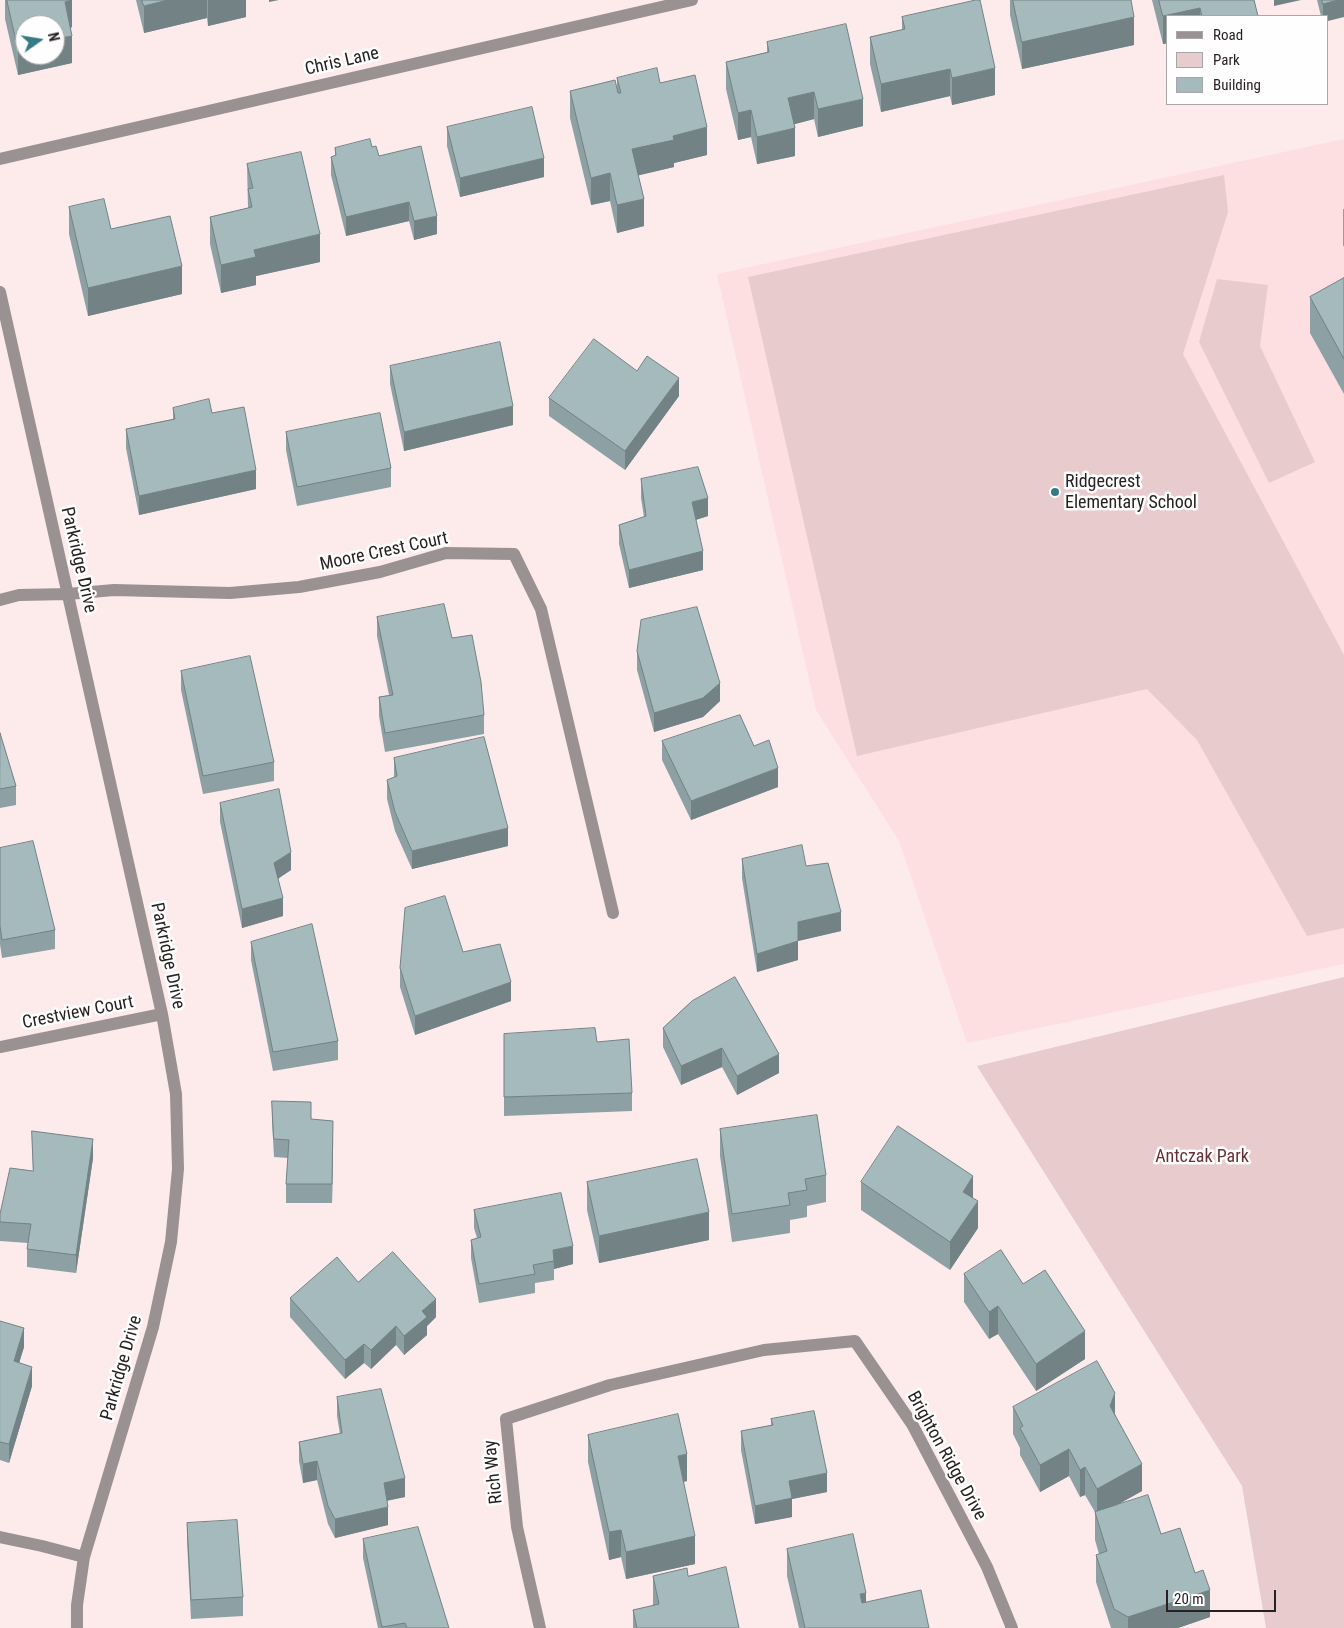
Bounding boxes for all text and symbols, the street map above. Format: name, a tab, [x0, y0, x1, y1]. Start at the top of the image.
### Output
north arrow	[15, 15, 65, 65]
legend	[1166, 15, 1329, 105]
text: Road	[1213, 26, 1243, 44]
text: N	[45, 31, 62, 43]
street label: Chris Lane	[303, 43, 381, 81]
text: Park	[1213, 51, 1240, 69]
text: Building	[1213, 76, 1261, 94]
place label: Ridgecrest Elementary School	[1065, 471, 1197, 514]
marker: Ridgecrest Elementary School	[1049, 486, 1061, 498]
street label: Parkridge Drive	[55, 505, 101, 615]
street label: Moore Crest Court	[318, 528, 450, 576]
street label: Parkridge Drive	[145, 901, 189, 1011]
street label: Crestview Court	[21, 992, 135, 1034]
park label: Antczak Park	[1155, 1146, 1249, 1168]
street label: Parkridge Drive	[97, 1313, 147, 1423]
street label: Brighton Ridge Drive	[902, 1388, 990, 1524]
street label: Rich Way	[480, 1439, 508, 1505]
scale bar	[1169, 1580, 1279, 1612]
text: 20 m	[1174, 1590, 1204, 1608]

